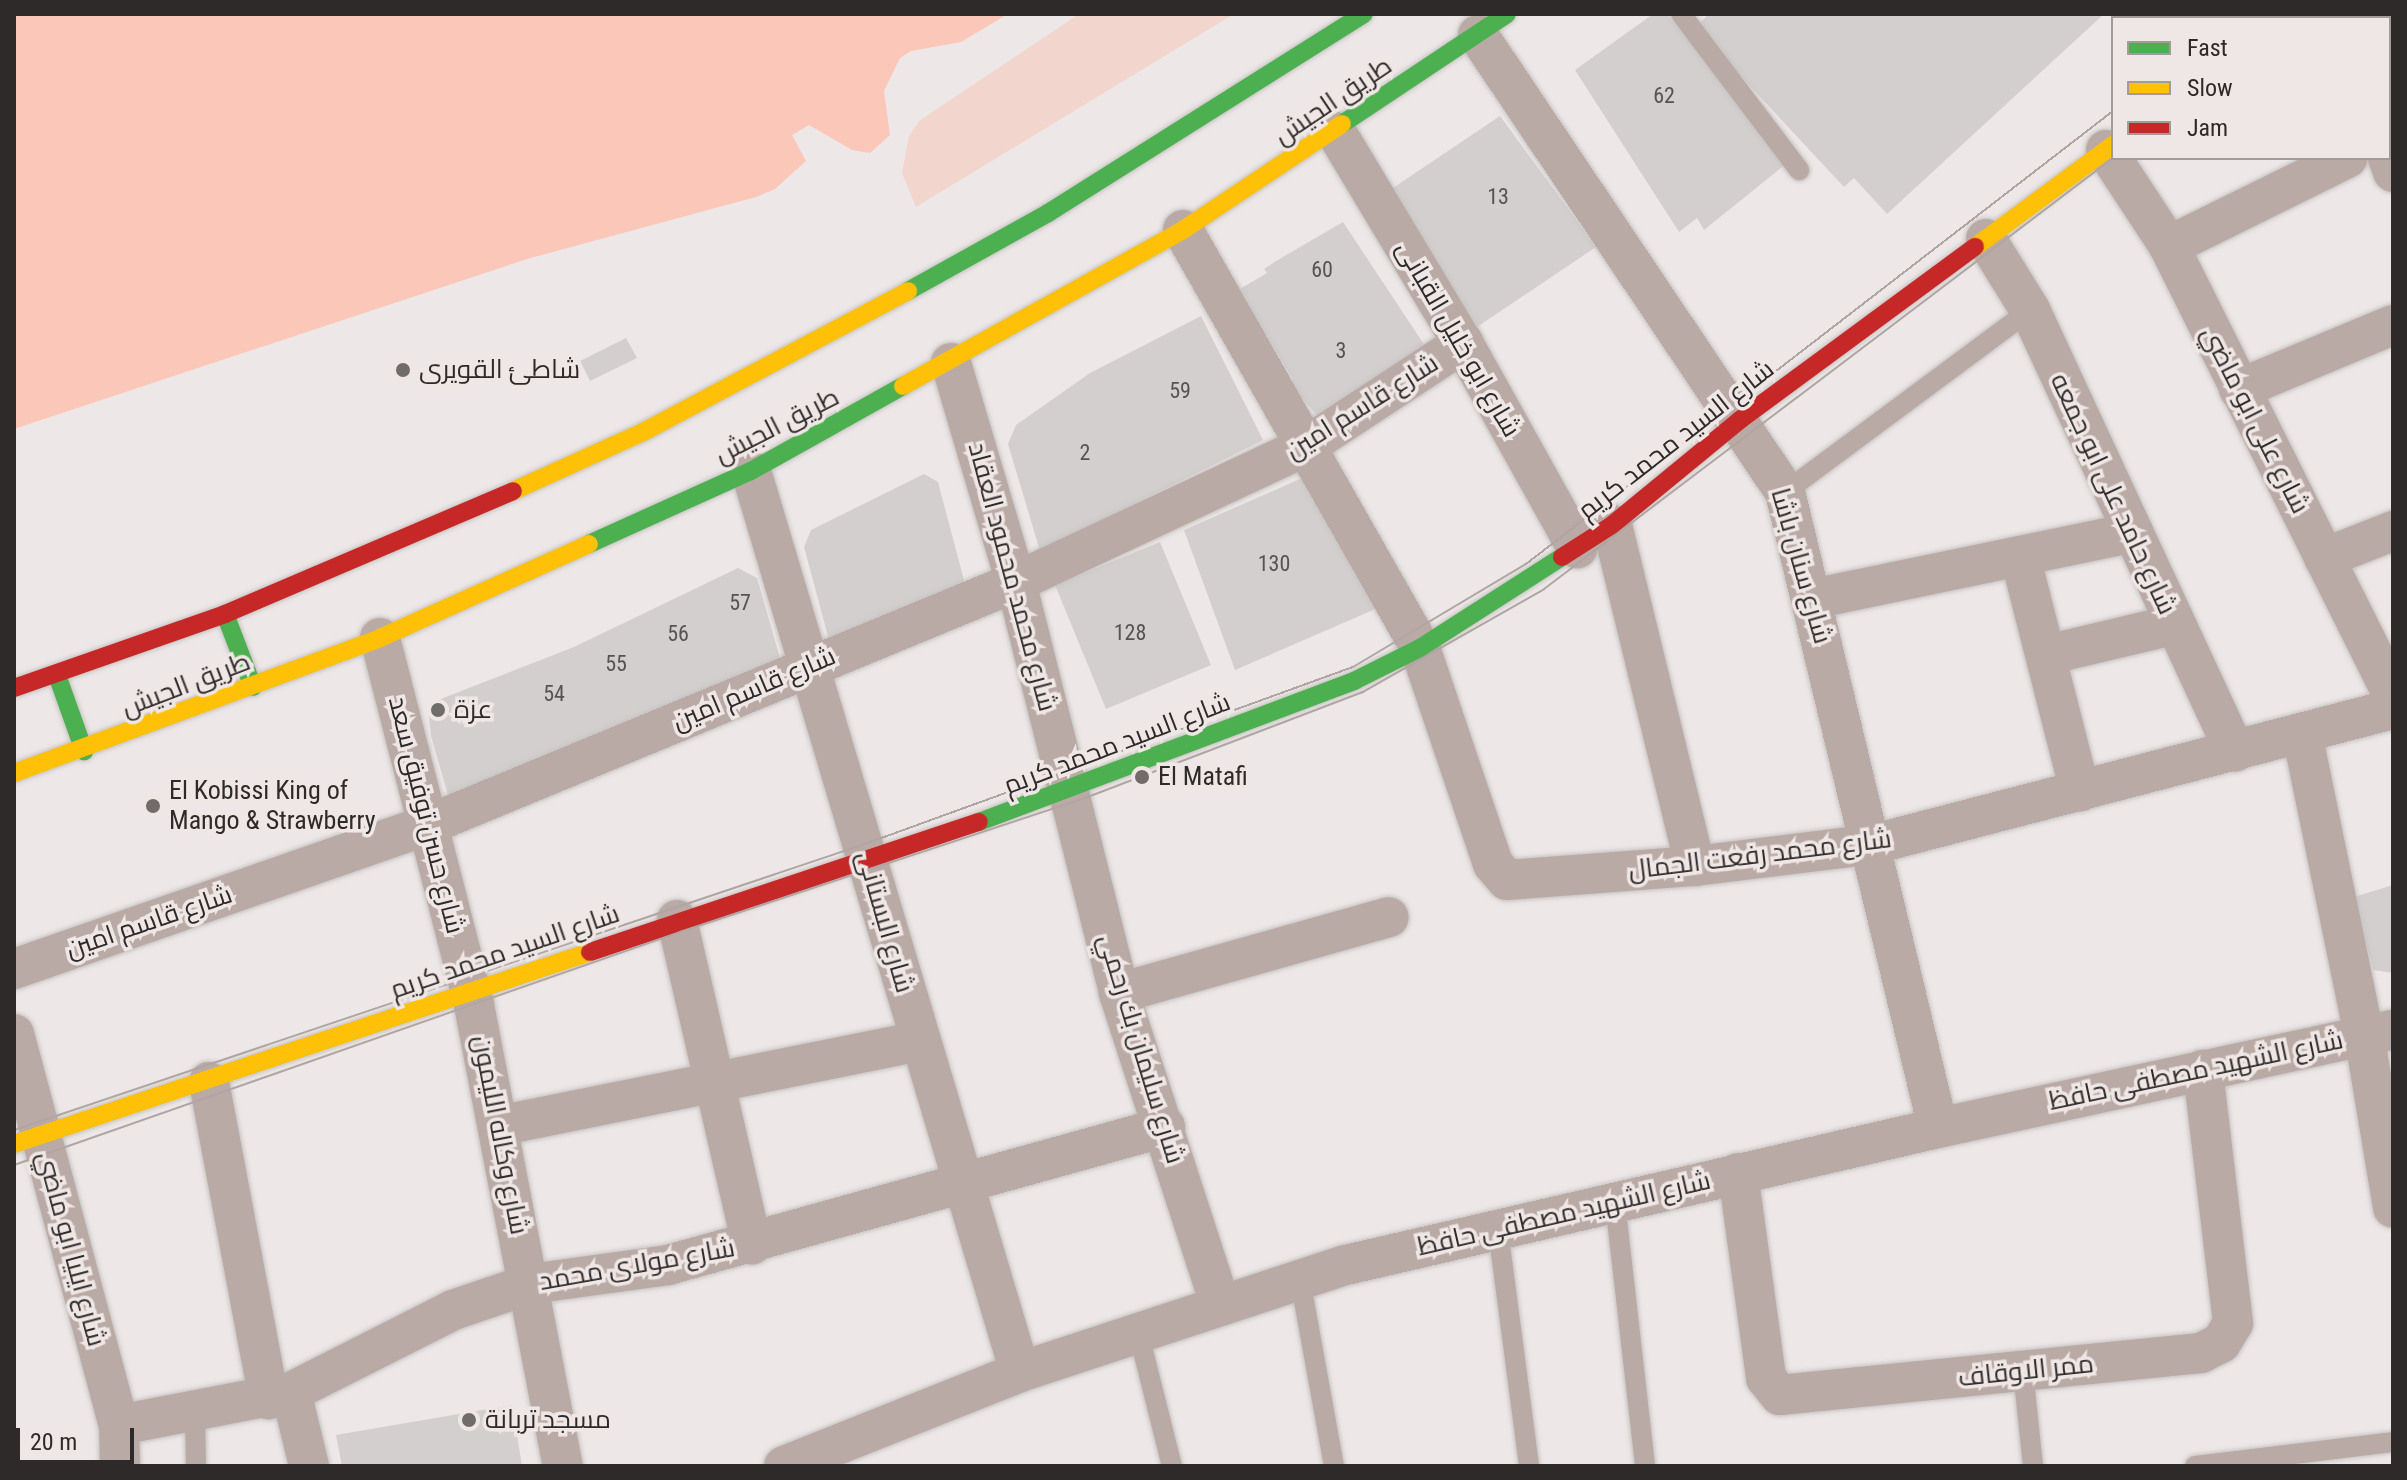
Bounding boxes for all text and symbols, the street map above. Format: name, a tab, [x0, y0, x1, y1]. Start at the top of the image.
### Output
legend	[2111, 16, 2391, 160]
text: Fast	[2187, 34, 2228, 62]
street label: طريق الجيش	[1268, 50, 1398, 152]
text: Slow	[2187, 74, 2233, 102]
house number: 62	[1653, 83, 1675, 109]
text: Jam	[2187, 114, 2228, 142]
house number: 13	[1487, 184, 1509, 210]
street label: شارع ابو خليل القبانى	[1389, 235, 1527, 443]
house number: 60	[1311, 257, 1333, 283]
street label: شارع على ابو ماضي	[2194, 321, 2316, 519]
house number: 3	[1336, 338, 1346, 364]
street label: شارع قاسم امين	[1280, 348, 1444, 466]
place label: شاطئ القويرى	[419, 354, 580, 386]
street label: شارع السيد محمد كريم	[1572, 354, 1780, 526]
marker: شاطئ القويرى	[394, 361, 412, 379]
street label: شارع حامد على ابو جمعه	[2043, 369, 2183, 619]
house number: 59	[1169, 378, 1191, 404]
street label: طريق الجيش	[710, 381, 844, 471]
street label: شارع محمد محمود العقاد	[961, 439, 1063, 715]
house number: 2	[1080, 440, 1090, 466]
street label: شارع سنان باشا	[1764, 485, 1838, 647]
house number: 130	[1258, 551, 1290, 577]
house number: 57	[729, 590, 751, 616]
house number: 128	[1114, 620, 1146, 646]
house number: 56	[667, 621, 689, 647]
street label: شارع قاسم امين	[668, 641, 840, 737]
street label: طريق الجيش	[117, 646, 255, 724]
house number: 55	[605, 651, 627, 677]
house number: 54	[543, 681, 565, 707]
street label: شارع السيد محمد كريم	[999, 686, 1235, 802]
street label: شارع حسن توفيق سعد	[381, 693, 471, 937]
place label: عزة	[454, 694, 492, 726]
marker: عزة	[429, 701, 447, 719]
place label: El Matafi	[1158, 761, 1248, 793]
marker: El Matafi	[1133, 768, 1151, 786]
place label: El Kobissi King of Mango & Strawberry	[169, 775, 375, 836]
marker: El Kobissi King of Mango & Strawberry	[144, 797, 162, 815]
street label: شارع محمد رفعت الجمال	[1627, 823, 1893, 887]
street label: شارع البستانى	[850, 848, 920, 996]
street label: شارع قاسم امين	[62, 879, 236, 965]
street label: شارع السيد محمد كريم	[386, 898, 624, 1006]
street label: شارع سليمان بك رحمي	[1091, 931, 1191, 1167]
street label: شارع الشهيد مصطفى حافظ	[2046, 1025, 2346, 1117]
street label: شارع وكاله الليمون	[465, 1033, 535, 1237]
street label: شارع ايليا ابو ماضي	[30, 1148, 112, 1350]
street label: شارع الشهيد مصطفى حافظ	[1414, 1165, 1714, 1263]
street label: شارع مولاى محمد	[537, 1232, 737, 1298]
street label: ممر الاوقاف	[1957, 1348, 2095, 1394]
place label: مسجد تربانة	[485, 1404, 611, 1436]
marker: مسجد تربانة	[460, 1411, 478, 1429]
scale bar	[20, 1412, 138, 1462]
text: 20 m	[30, 1428, 77, 1456]

